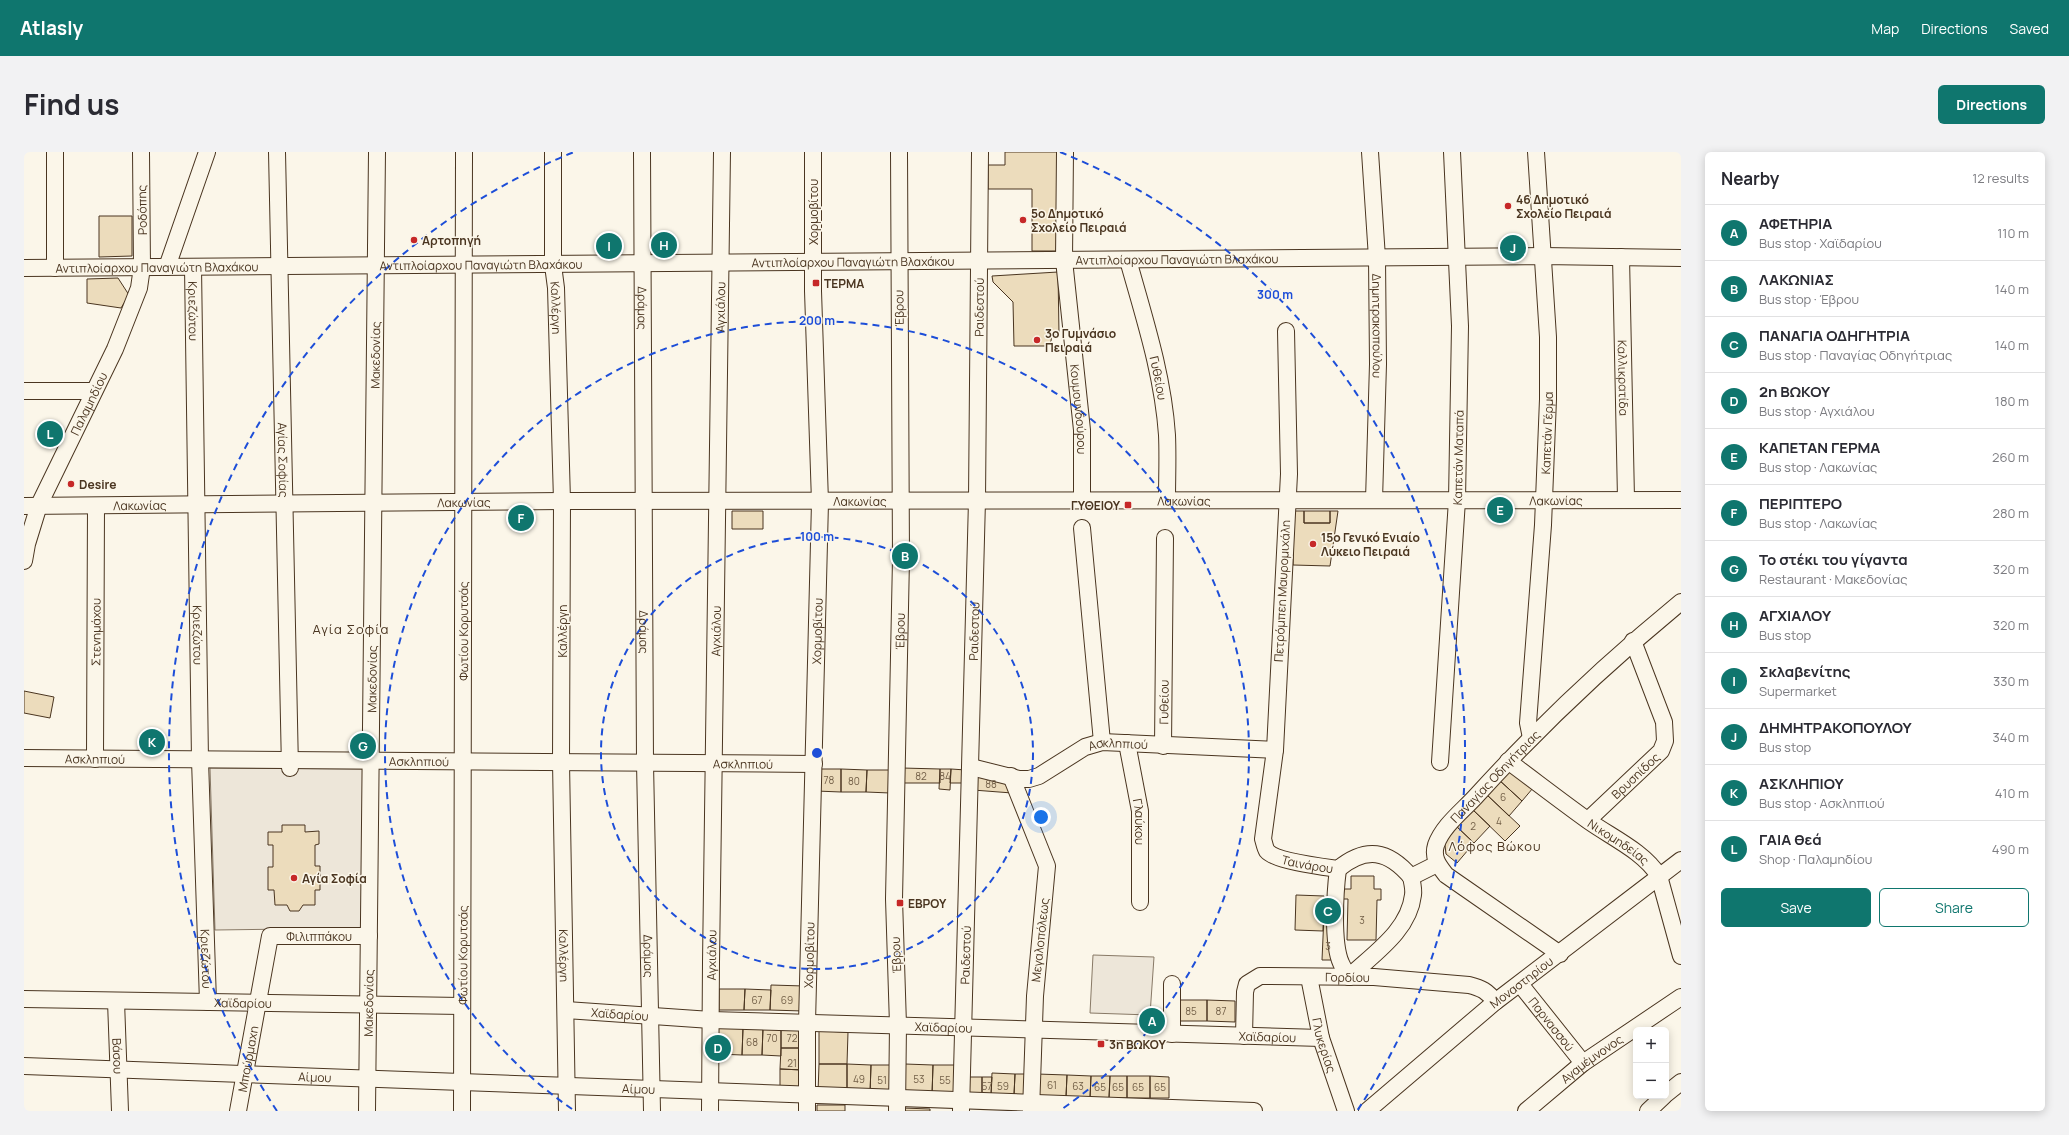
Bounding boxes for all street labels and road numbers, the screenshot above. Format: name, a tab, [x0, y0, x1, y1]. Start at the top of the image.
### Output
street label: Χορμοβίτου	[805, 179, 822, 245]
street label: Ροδόπης	[133, 184, 151, 235]
street label: Αντιπλοίαρχου Παναγιώτη Βλαχάκου	[1075, 250, 1279, 268]
street label: Αντιπλοίαρχου Παναγιώτη Βλαχάκου	[751, 252, 955, 271]
street label: Αντιπλοίαρχου Παναγιώτη Βλαχάκου	[379, 255, 583, 274]
street label: Αντιπλοίαρχου Παναγιώτη Βλαχάκου	[55, 258, 259, 276]
street label: Δημητρακοπούλου	[1369, 273, 1387, 378]
street label: Ραιδεστού	[970, 278, 987, 337]
street label: Καλλέργη	[547, 280, 566, 334]
street label: Κριεζώτου	[185, 281, 203, 341]
street label: Αγχιάλου	[711, 282, 729, 333]
street label: Δράμας	[634, 286, 651, 330]
street label: Έβρου	[890, 290, 908, 326]
street label: Μακεδονίας	[366, 321, 384, 389]
street label: Καλλικρατίδα	[1614, 340, 1633, 416]
street label: Γυθείου	[1146, 354, 1171, 401]
street label: Κουμουνδούρου	[1067, 363, 1091, 454]
street label: Παλαμηδίου	[66, 369, 111, 438]
street label: Καπετάν Γέρμα	[1537, 392, 1557, 475]
street label: Καπετάν Ματαπά	[1448, 410, 1467, 506]
street label: Αγίας Σοφίας	[274, 422, 293, 498]
street label: Λακωνίας	[833, 492, 887, 509]
street label: Λακωνίας	[1157, 492, 1211, 509]
street label: Λακωνίας	[1529, 492, 1583, 509]
street label: Λακωνίας	[437, 493, 491, 511]
street label: Λακωνίας	[113, 496, 167, 514]
street label: Πετρόμπεη Μαυρομιχάλη	[1270, 519, 1294, 663]
street label: Φωτίου Κορυτσάς	[454, 581, 472, 681]
street label: Στενημάχου	[87, 598, 104, 666]
street label: Χορμοβίτου	[807, 598, 826, 664]
street label: Ραιδεστού	[964, 602, 983, 661]
street label: Κριεζώτου	[189, 605, 207, 665]
street label: Καλλέργη	[554, 605, 571, 657]
street label: Αγχιάλου	[707, 605, 724, 657]
street label: Δράμας	[636, 610, 653, 654]
street label: Έβρου	[891, 613, 908, 650]
street label: Μακεδονίας	[363, 645, 380, 713]
street label: Γυθείου	[1155, 680, 1172, 724]
street label: Παναγίας Οδηγήτριας	[1446, 726, 1544, 826]
street label: Ασκληπιού	[1086, 734, 1148, 754]
street label: Βρυσηίδος	[1607, 748, 1663, 802]
street label: Ασκληπιού	[65, 750, 125, 767]
street label: Ασκληπιού	[389, 752, 449, 770]
street label: Ασκληπιού	[713, 755, 773, 772]
street label: Γλαύκου	[1129, 797, 1149, 845]
street label: Νικομηδείας	[1585, 815, 1654, 868]
street label: Ταινάρου	[1280, 850, 1334, 877]
street label: Μεγαλοπόλεως	[1027, 897, 1053, 983]
street label: Φωτίου Κορυτσάς	[454, 905, 471, 1005]
street label: Χορμοβίτου	[799, 922, 818, 988]
street label: Ραιδεστού	[956, 925, 974, 985]
street label: Φιλιππάκου	[286, 928, 352, 945]
street label: Κριεζώτου	[197, 929, 216, 989]
street label: Καλλέργη	[555, 929, 573, 982]
street label: Αγχιάλου	[702, 929, 720, 980]
street label: Δράμας	[640, 934, 658, 978]
street label: Έβρου	[887, 936, 905, 974]
street label: Μοναστηρίου	[1486, 952, 1556, 1012]
street label: Γορδίου	[1325, 968, 1370, 985]
street label: Μακεδονίας	[359, 969, 377, 1037]
street label: Παρνασσού	[1525, 993, 1579, 1054]
street label: Χαϊδαρίου	[214, 994, 272, 1011]
street label: Χαϊδαρίου	[591, 1003, 649, 1024]
street label: Γλυκερίας	[1309, 1016, 1341, 1075]
street label: Χαϊδαρίου	[914, 1018, 973, 1036]
street label: Μπούρμαχη	[233, 1024, 262, 1093]
street label: Χαϊδαρίου	[1238, 1027, 1297, 1046]
street label: Αγαμέμνονος	[1557, 1030, 1626, 1087]
street label: Βάσου	[109, 1038, 127, 1074]
street label: Αίμου	[298, 1068, 332, 1086]
street label: Αίμου	[622, 1079, 656, 1098]

